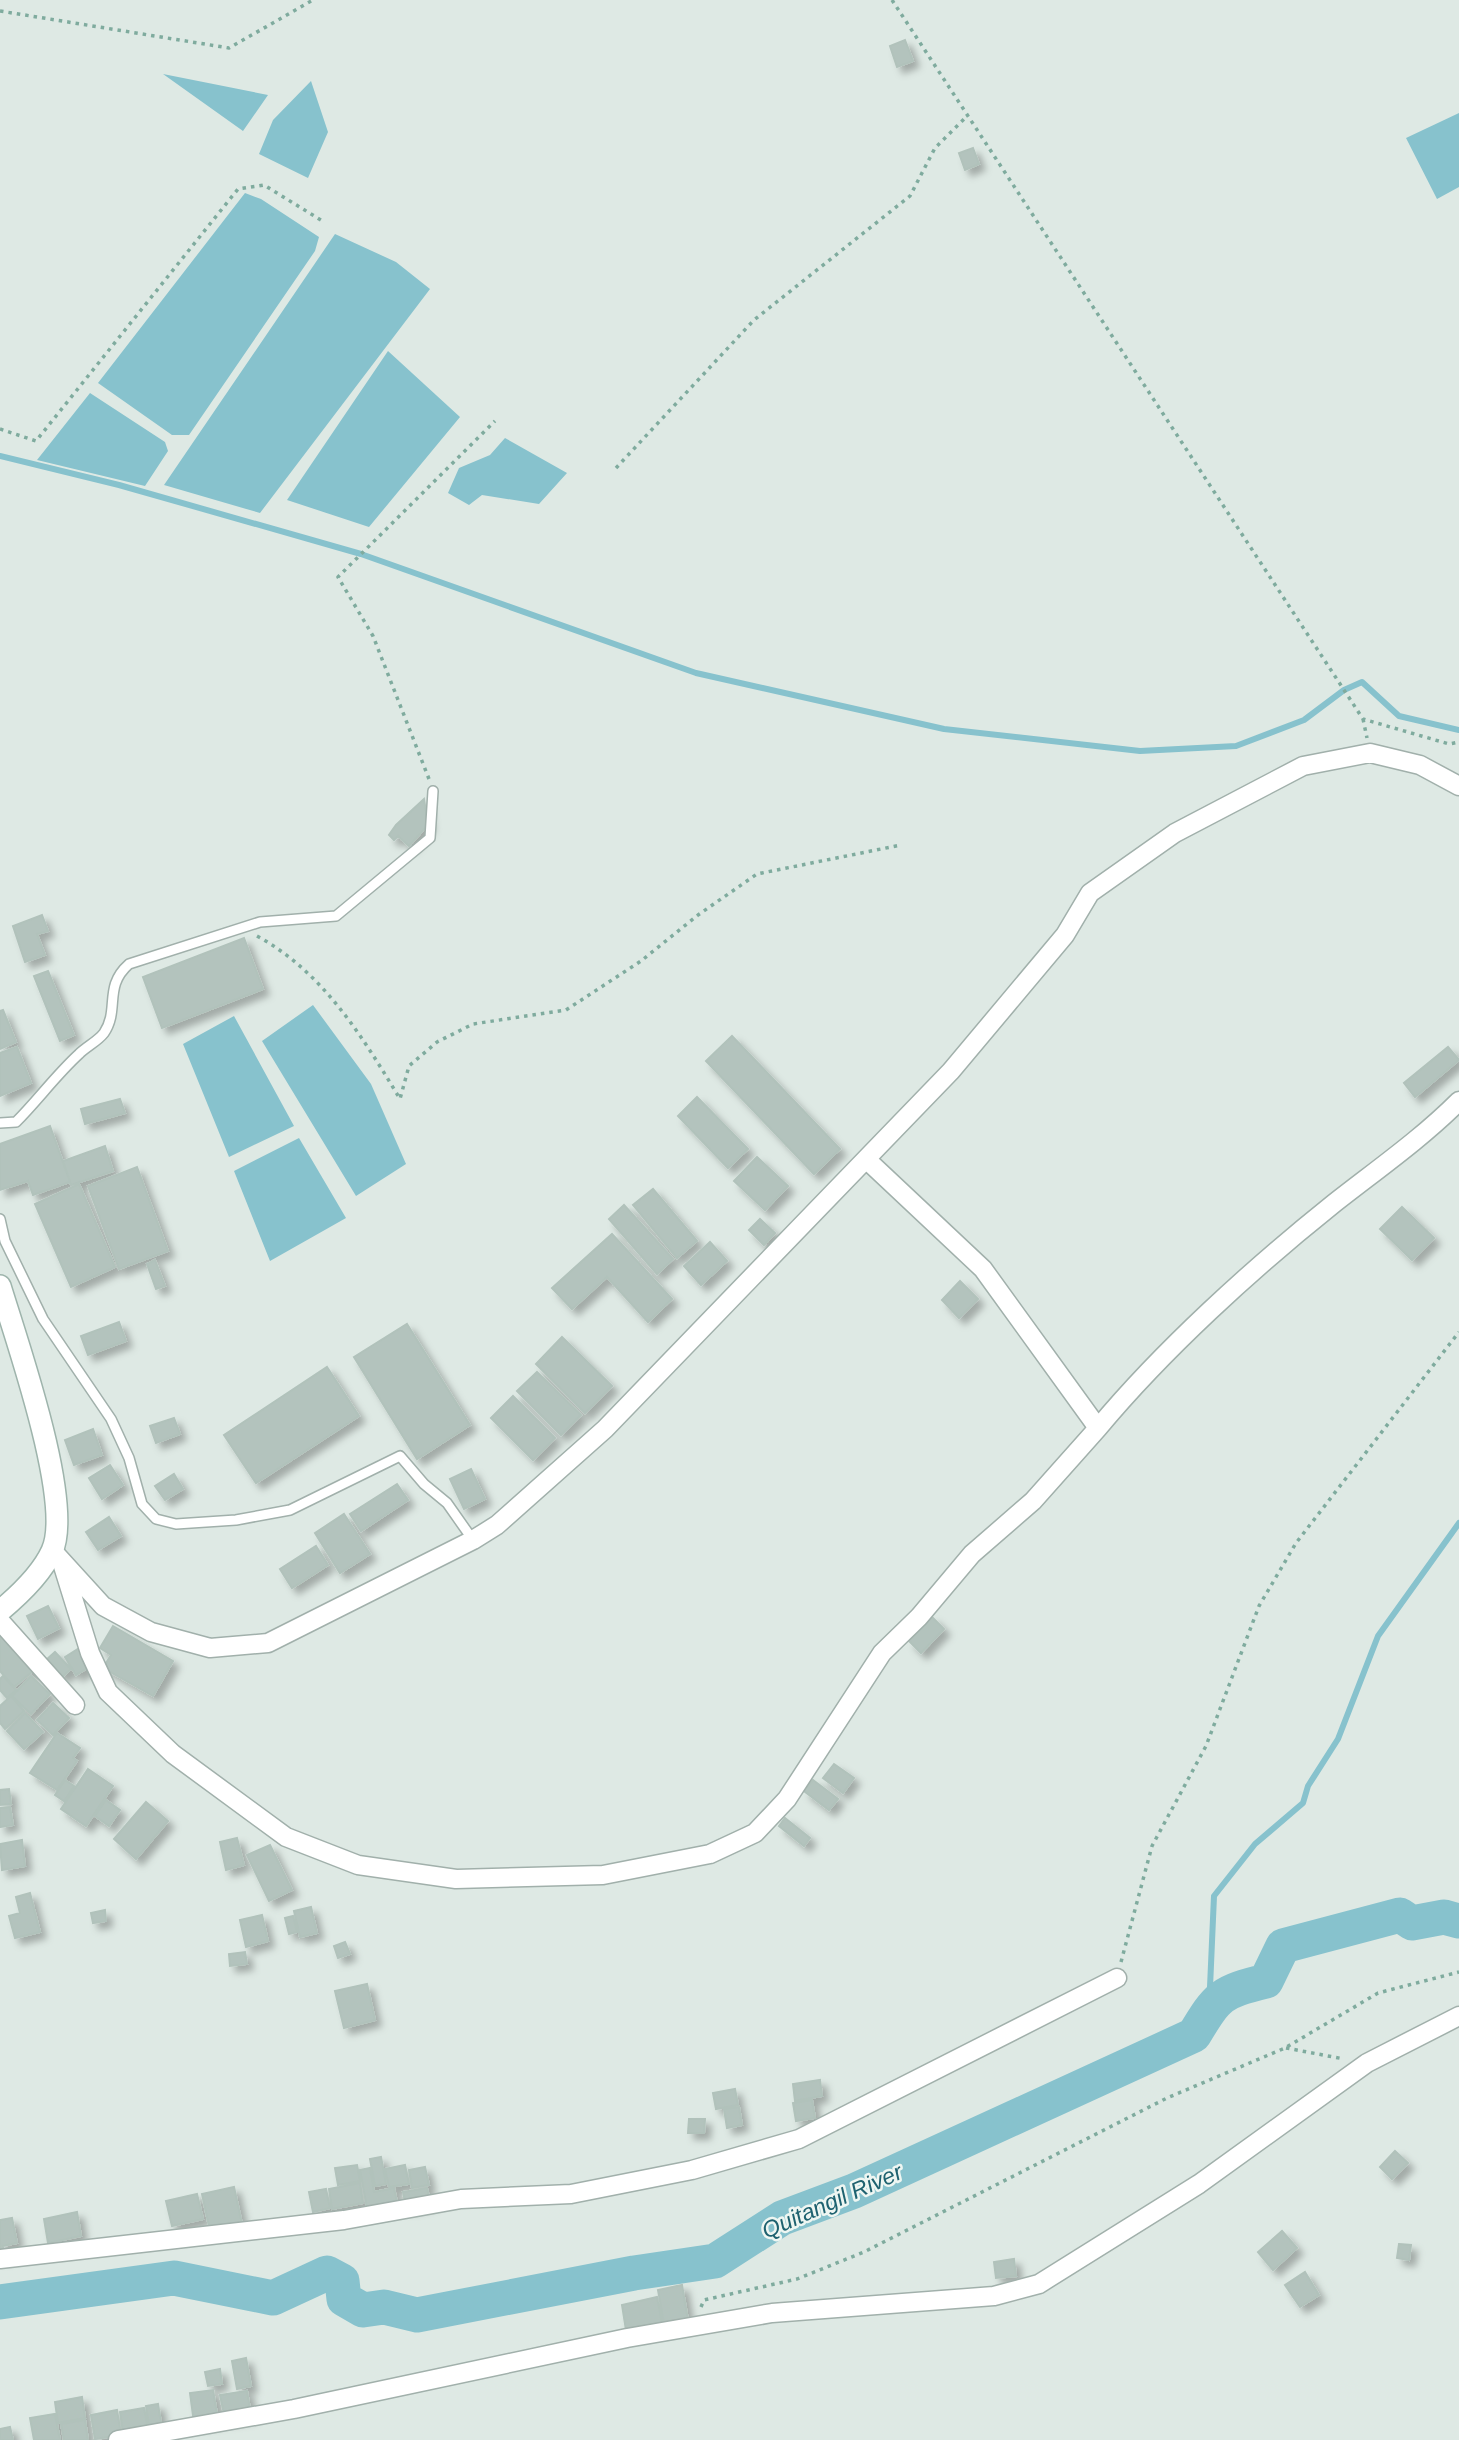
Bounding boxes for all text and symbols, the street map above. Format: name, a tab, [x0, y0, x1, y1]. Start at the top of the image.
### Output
water label: Quitangil River	[758, 2158, 907, 2244]

